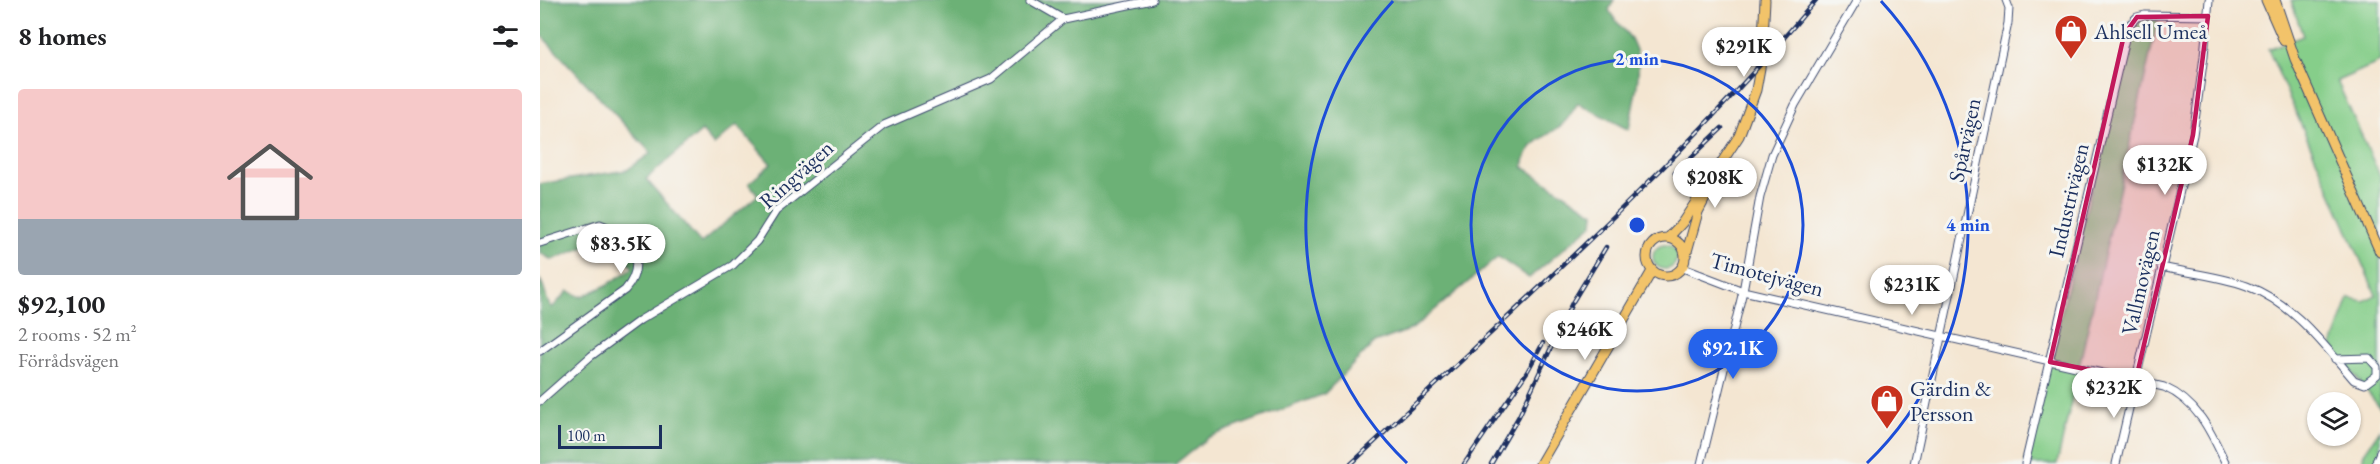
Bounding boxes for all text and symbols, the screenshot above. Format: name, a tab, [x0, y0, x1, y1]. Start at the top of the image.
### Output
shop icon: Ahlsell Umeå	[2053, 13, 2089, 60]
place label: Ahlsell Umeå	[2093, 17, 2207, 46]
text: 8 homes	[18, 19, 107, 53]
icon: filters	[489, 20, 522, 53]
pin: $291K	[1702, 27, 1786, 78]
text: $291K	[1716, 33, 1772, 59]
text: 2 min	[1615, 47, 1659, 70]
street label: Spårvägen	[1941, 95, 1988, 185]
icon: home	[216, 128, 324, 236]
street label: Ringvägen	[753, 133, 840, 215]
street label: Industrivägen	[2041, 140, 2096, 260]
pin: $132K	[2123, 145, 2207, 196]
text: $132K	[2137, 151, 2193, 177]
pin: $208K	[1673, 158, 1757, 209]
text: $208K	[1687, 164, 1743, 190]
text: 4 min	[1946, 213, 1990, 236]
centre of rings	[1627, 215, 1647, 235]
pin: $83.5K	[572, 224, 670, 275]
street label: Vallmovägen	[2114, 226, 2167, 338]
text: $83.5K	[590, 230, 652, 256]
street label: Timotejvägen	[1707, 245, 1827, 304]
pin: $231K	[1870, 265, 1954, 316]
text: $231K	[1884, 271, 1940, 297]
text: $92,100	[18, 287, 105, 321]
pin: $246K	[1543, 310, 1627, 361]
text: $246K	[1557, 316, 1613, 342]
text: 2 rooms · 52 m²	[18, 321, 137, 347]
pin: $92.1K	[1684, 329, 1782, 380]
text: $92.1K	[1702, 335, 1764, 361]
text: Förrådsvägen	[18, 347, 119, 373]
pin: $232K	[2072, 368, 2156, 419]
place label: Gärdin & Persson	[1910, 374, 1992, 428]
text: $232K	[2086, 374, 2142, 400]
shop icon: Gärdin & Persson	[1869, 383, 1905, 430]
map controls	[2307, 392, 2361, 446]
button: layers	[2307, 392, 2361, 446]
scale bar	[558, 422, 662, 450]
text: 100 m	[567, 425, 606, 446]

